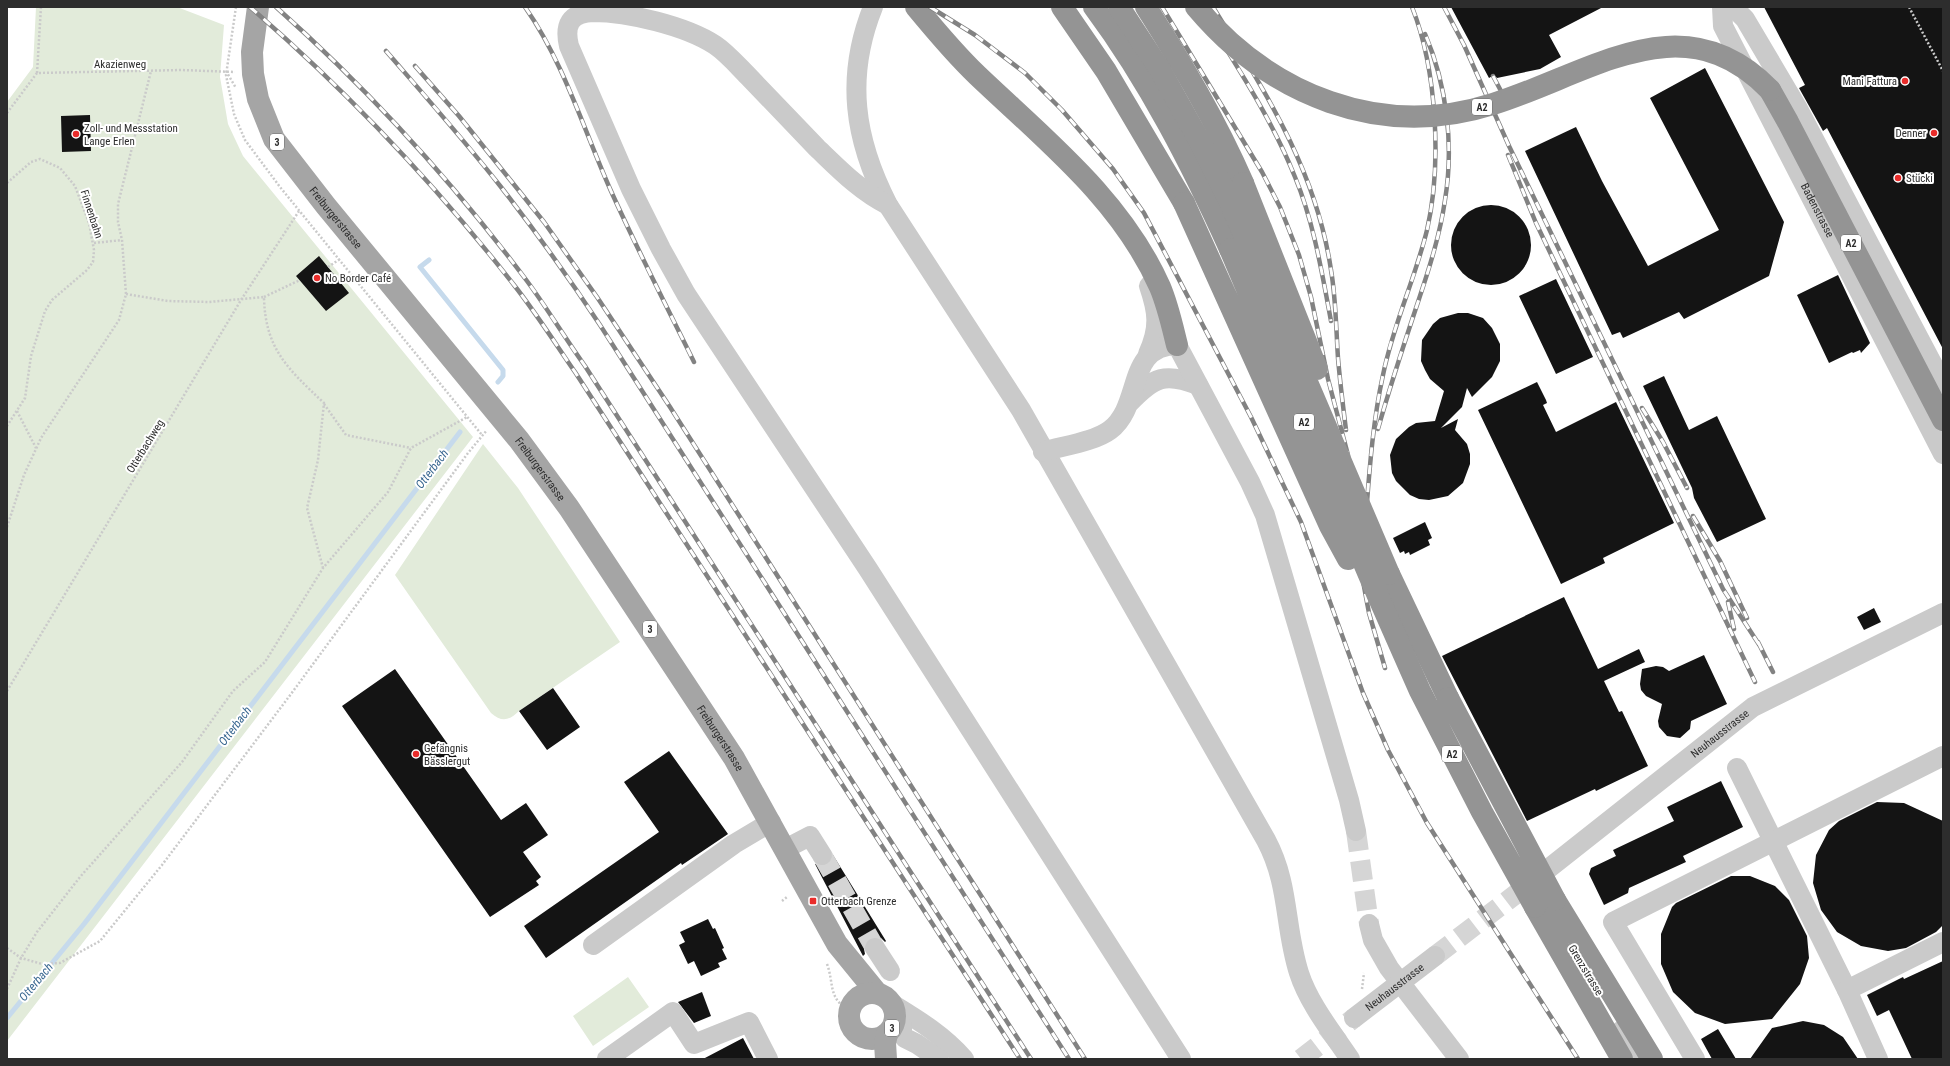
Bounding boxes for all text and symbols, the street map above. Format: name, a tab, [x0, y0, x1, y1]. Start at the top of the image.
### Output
street label: Akazienweg	[94, 58, 146, 71]
place label: Mani Fattura	[1842, 75, 1897, 88]
marker: Mani Fattura	[1900, 76, 1910, 86]
road number: A2	[1472, 99, 1492, 115]
place label: Zoll- und Messstation Lange Erlen	[84, 122, 178, 148]
place label: Denner	[1895, 127, 1927, 140]
marker: Denner	[1929, 128, 1939, 138]
marker: Zoll- und Messstation Lange Erlen	[71, 129, 81, 139]
road number: 3	[270, 134, 284, 150]
place label: Stücki	[1906, 172, 1933, 185]
marker: Stücki	[1893, 173, 1903, 183]
street label: Badenstrasse	[1798, 181, 1836, 240]
street label: Freiburgerstrasse	[306, 184, 364, 251]
street label: Finnenbahn	[78, 188, 105, 240]
road number: A2	[1841, 235, 1861, 251]
place label: No Border Café	[325, 272, 391, 285]
marker: No Border Café	[312, 273, 322, 283]
road number: A2	[1294, 414, 1314, 430]
street label: Otterbachweg	[124, 417, 167, 475]
street label: Freiburgerstrasse	[512, 435, 568, 504]
water label: Otterbach	[413, 446, 451, 491]
road number: 3	[643, 621, 657, 637]
water label: Otterbach	[216, 703, 254, 748]
street label: Freiburgerstrasse	[694, 703, 746, 774]
street label: Neuhausstrasse	[1688, 707, 1752, 761]
place label: Gefängnis Bässlergut	[424, 742, 470, 768]
road number: A2	[1442, 746, 1462, 762]
marker: Gefängnis Bässlergut	[411, 749, 421, 759]
place label: Otterbach Grenze	[821, 895, 896, 908]
marker: Otterbach Grenze	[808, 896, 818, 906]
street label: Grenzstrasse	[1565, 943, 1606, 998]
water label: Otterbach	[16, 960, 56, 1004]
street label: Neuhausstrasse	[1363, 961, 1427, 1014]
road number: 3	[885, 1020, 899, 1036]

